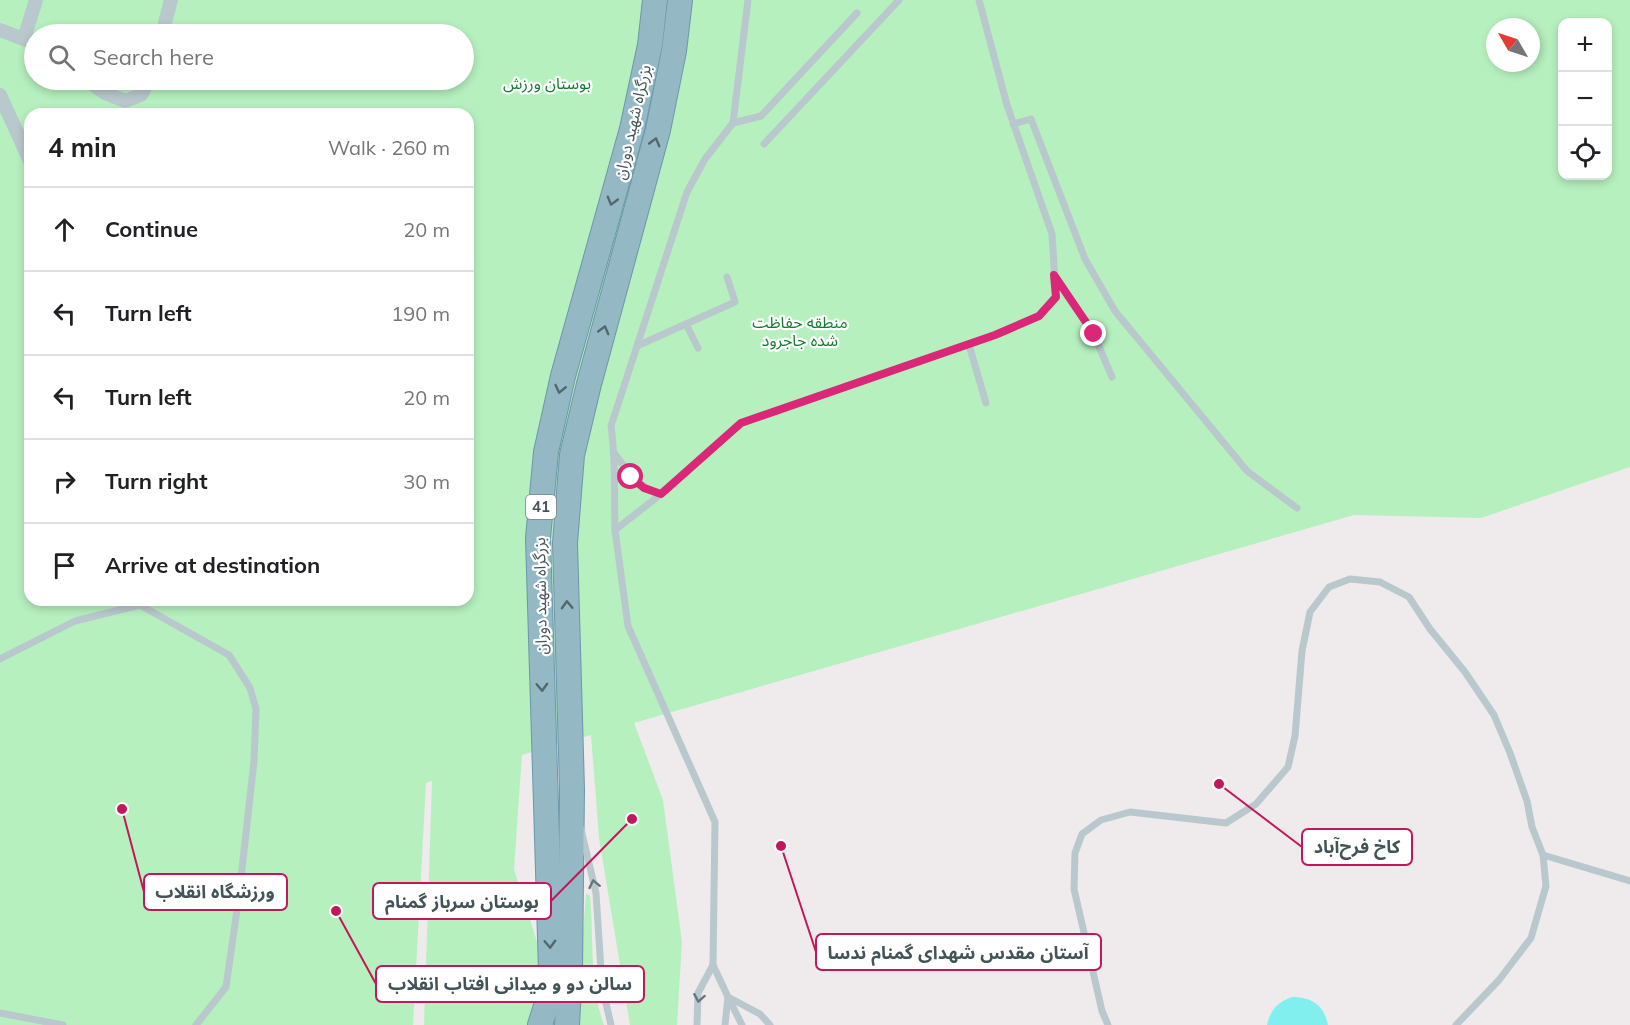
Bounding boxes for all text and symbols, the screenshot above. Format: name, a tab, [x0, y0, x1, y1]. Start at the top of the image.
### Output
north arrow	[1486, 18, 1540, 72]
map controls	[1558, 18, 1612, 180]
button: +	[1558, 18, 1612, 72]
search box	[24, 24, 474, 90]
icon: search	[45, 41, 78, 74]
text: Search here	[93, 43, 214, 71]
street label: بزرگراه شهید دوران	[609, 63, 655, 181]
button: −	[1558, 72, 1612, 126]
park label: بوستان ورزش	[503, 73, 591, 93]
button: locate	[1558, 126, 1612, 180]
text: 4 min	[48, 131, 117, 164]
text: Walk · 260 m	[328, 135, 450, 160]
one-way arrow	[648, 137, 660, 148]
one-way arrow	[607, 195, 619, 205]
icon: ahead	[48, 213, 81, 246]
text: Continue	[105, 215, 198, 243]
text: 20 m	[403, 217, 450, 242]
icon: left	[48, 297, 81, 330]
text: Turn left	[105, 299, 192, 327]
text: 190 m	[391, 301, 450, 326]
park label: منطقه حفاظت شده جاجرود	[752, 312, 848, 350]
route end	[1080, 320, 1106, 346]
one-way arrow	[596, 325, 609, 335]
icon: left	[48, 381, 81, 414]
text: Turn left	[105, 383, 192, 411]
one-way arrow	[555, 383, 568, 393]
text: 20 m	[403, 385, 450, 410]
route start	[617, 463, 643, 489]
icon: right	[48, 465, 81, 498]
text: Turn right	[105, 467, 208, 495]
text: 30 m	[403, 469, 450, 494]
road number: 41	[526, 495, 556, 519]
street label: بزرگراه شهید دوران	[529, 537, 551, 655]
icon: arrive	[48, 549, 81, 582]
text: Arrive at destination	[105, 551, 320, 579]
one-way arrow	[560, 600, 573, 609]
one-way arrow	[536, 682, 548, 691]
callout: کاخ فرح‌آباد	[1302, 829, 1412, 865]
text: کاخ فرح‌آباد	[1314, 835, 1401, 860]
callout: ورزشگاه انقلاب	[144, 874, 287, 910]
one-way arrow	[588, 879, 601, 889]
text: ورزشگاه انقلاب	[155, 880, 275, 903]
callout: بوستان سرباز گمنام	[373, 883, 551, 919]
text: بوستان سرباز گمنام	[385, 890, 539, 915]
callout: آستان مقدس شهدای گمنام ندسا	[816, 934, 1101, 970]
one-way arrow	[543, 940, 556, 949]
text: آستان مقدس شهدای گمنام ندسا	[827, 941, 1090, 966]
callout: سالن دو و میدانی افتاب انقلاب	[376, 966, 644, 1002]
text: سالن دو و میدانی افتاب انقلاب	[388, 972, 632, 995]
one-way arrow	[693, 993, 706, 1003]

